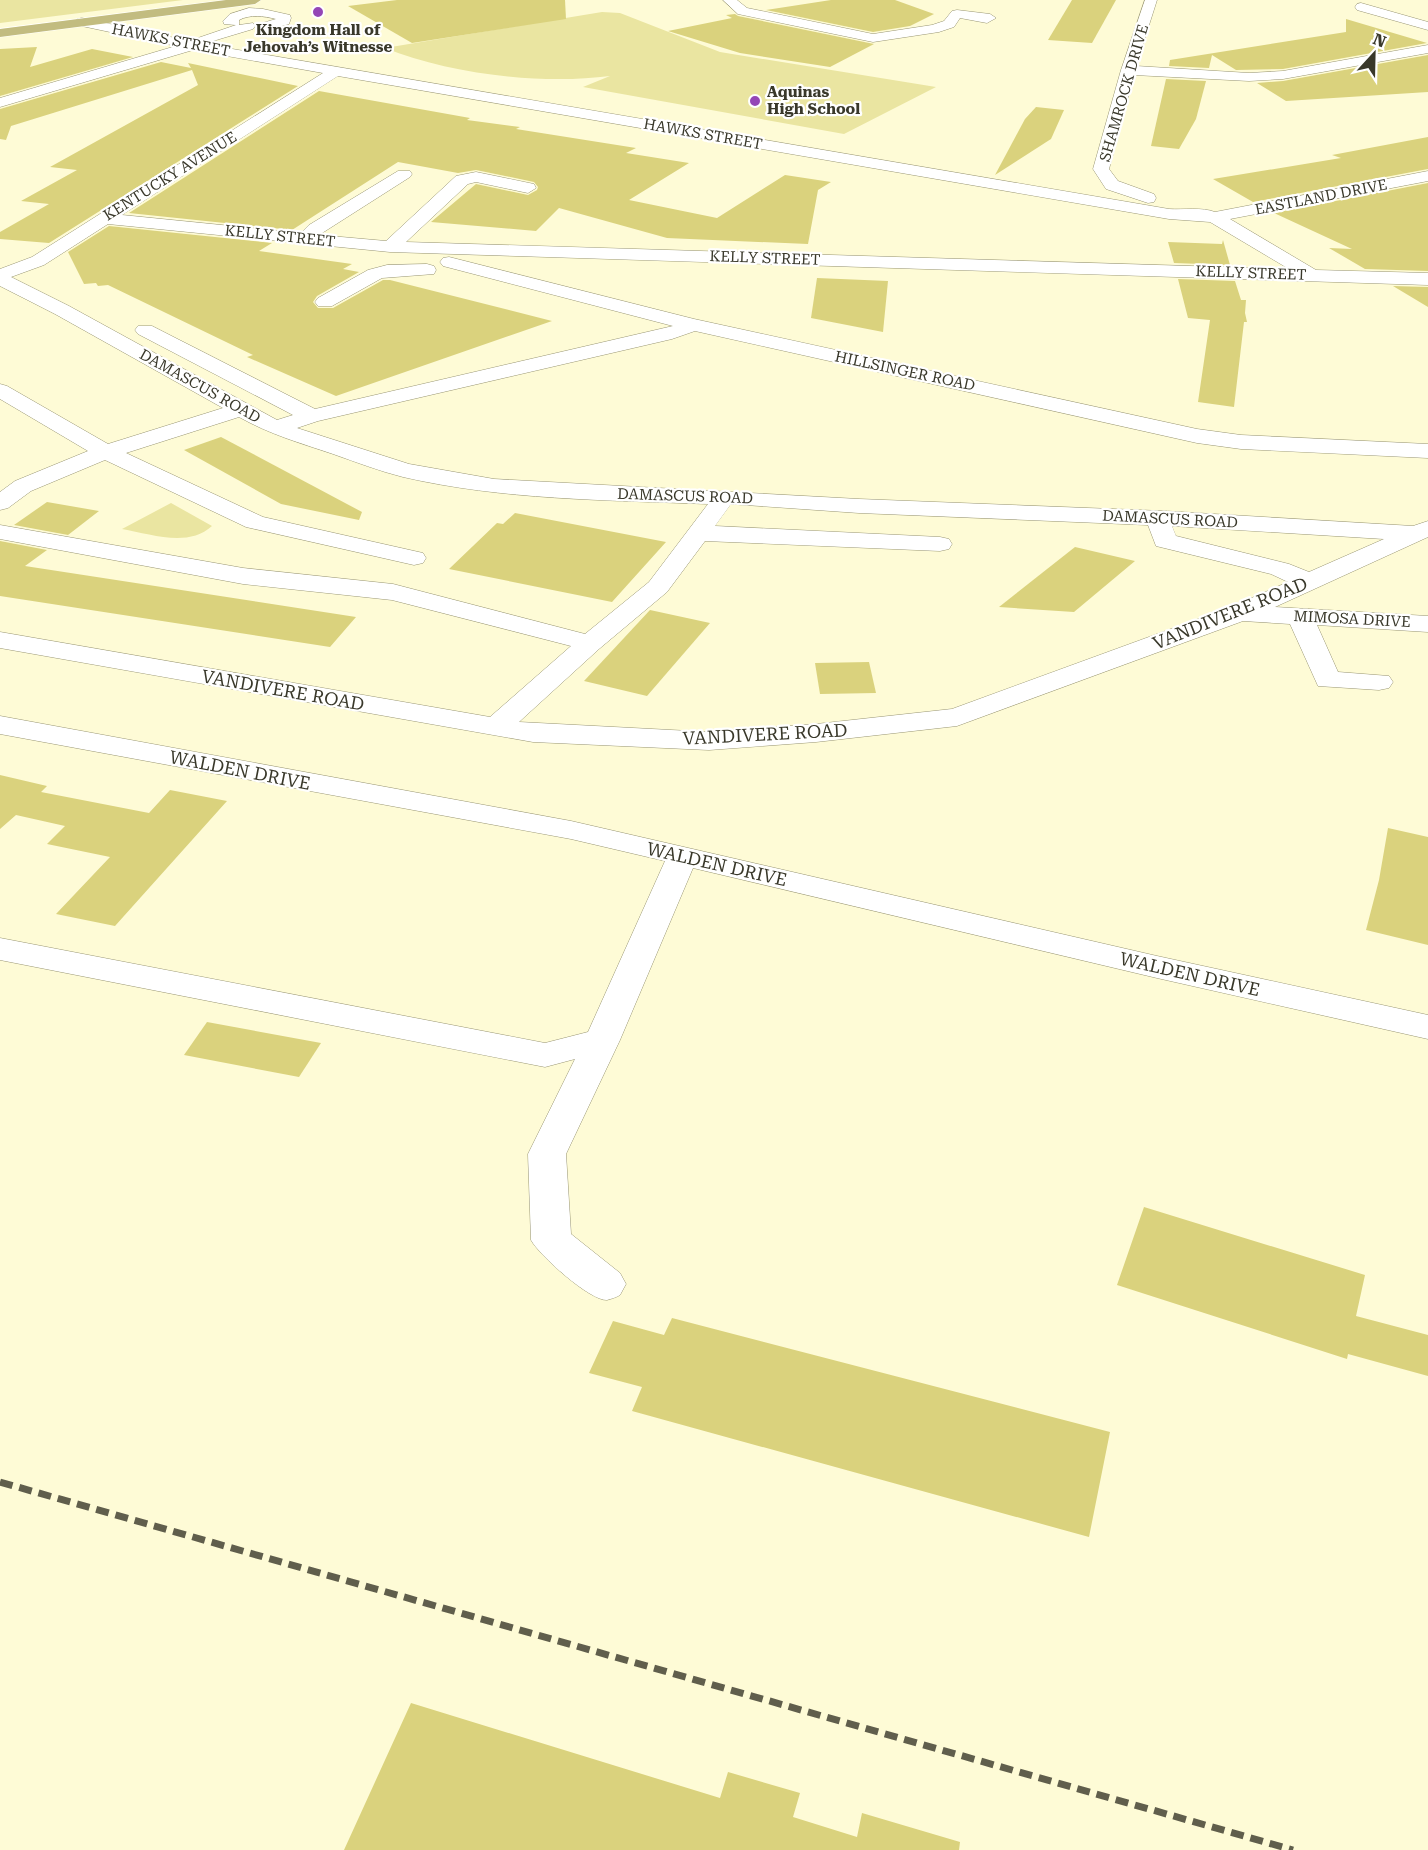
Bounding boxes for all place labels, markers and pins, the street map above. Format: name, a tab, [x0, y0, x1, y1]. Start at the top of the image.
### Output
marker: Kingdom Hall of Jehovah’s Witnesse	[311, 5, 325, 19]
place label: Kingdom Hall of Jehovah’s Witnesse	[244, 21, 392, 56]
place label: Aquinas High School	[767, 83, 860, 118]
marker: Aquinas High School	[748, 94, 762, 108]

